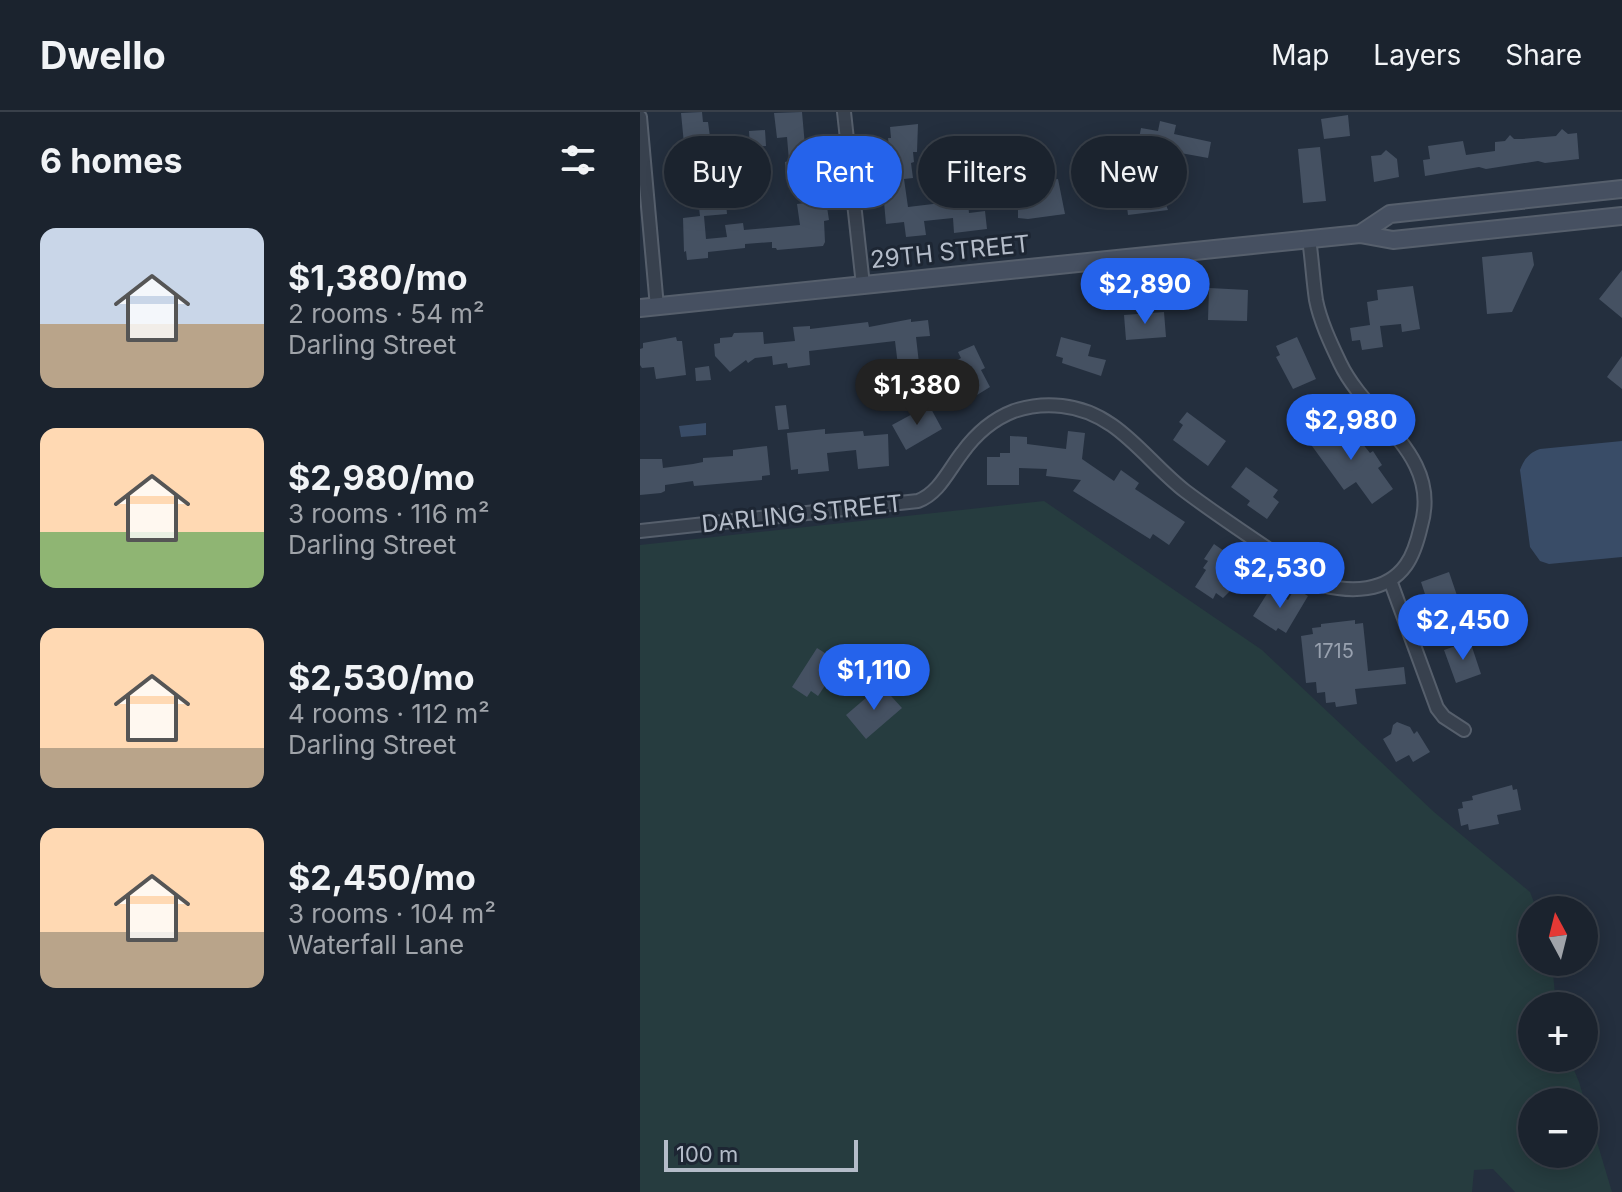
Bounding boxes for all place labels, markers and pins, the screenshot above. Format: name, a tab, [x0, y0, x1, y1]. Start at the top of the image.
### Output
pin: $2,890	[1080, 258, 1210, 326]
pin: $1,380	[852, 359, 982, 427]
pin: $2,980	[1286, 394, 1416, 462]
pin: $2,530	[1215, 542, 1345, 610]
pin: $2,450	[1398, 594, 1528, 662]
pin: $1,110	[809, 644, 939, 712]

